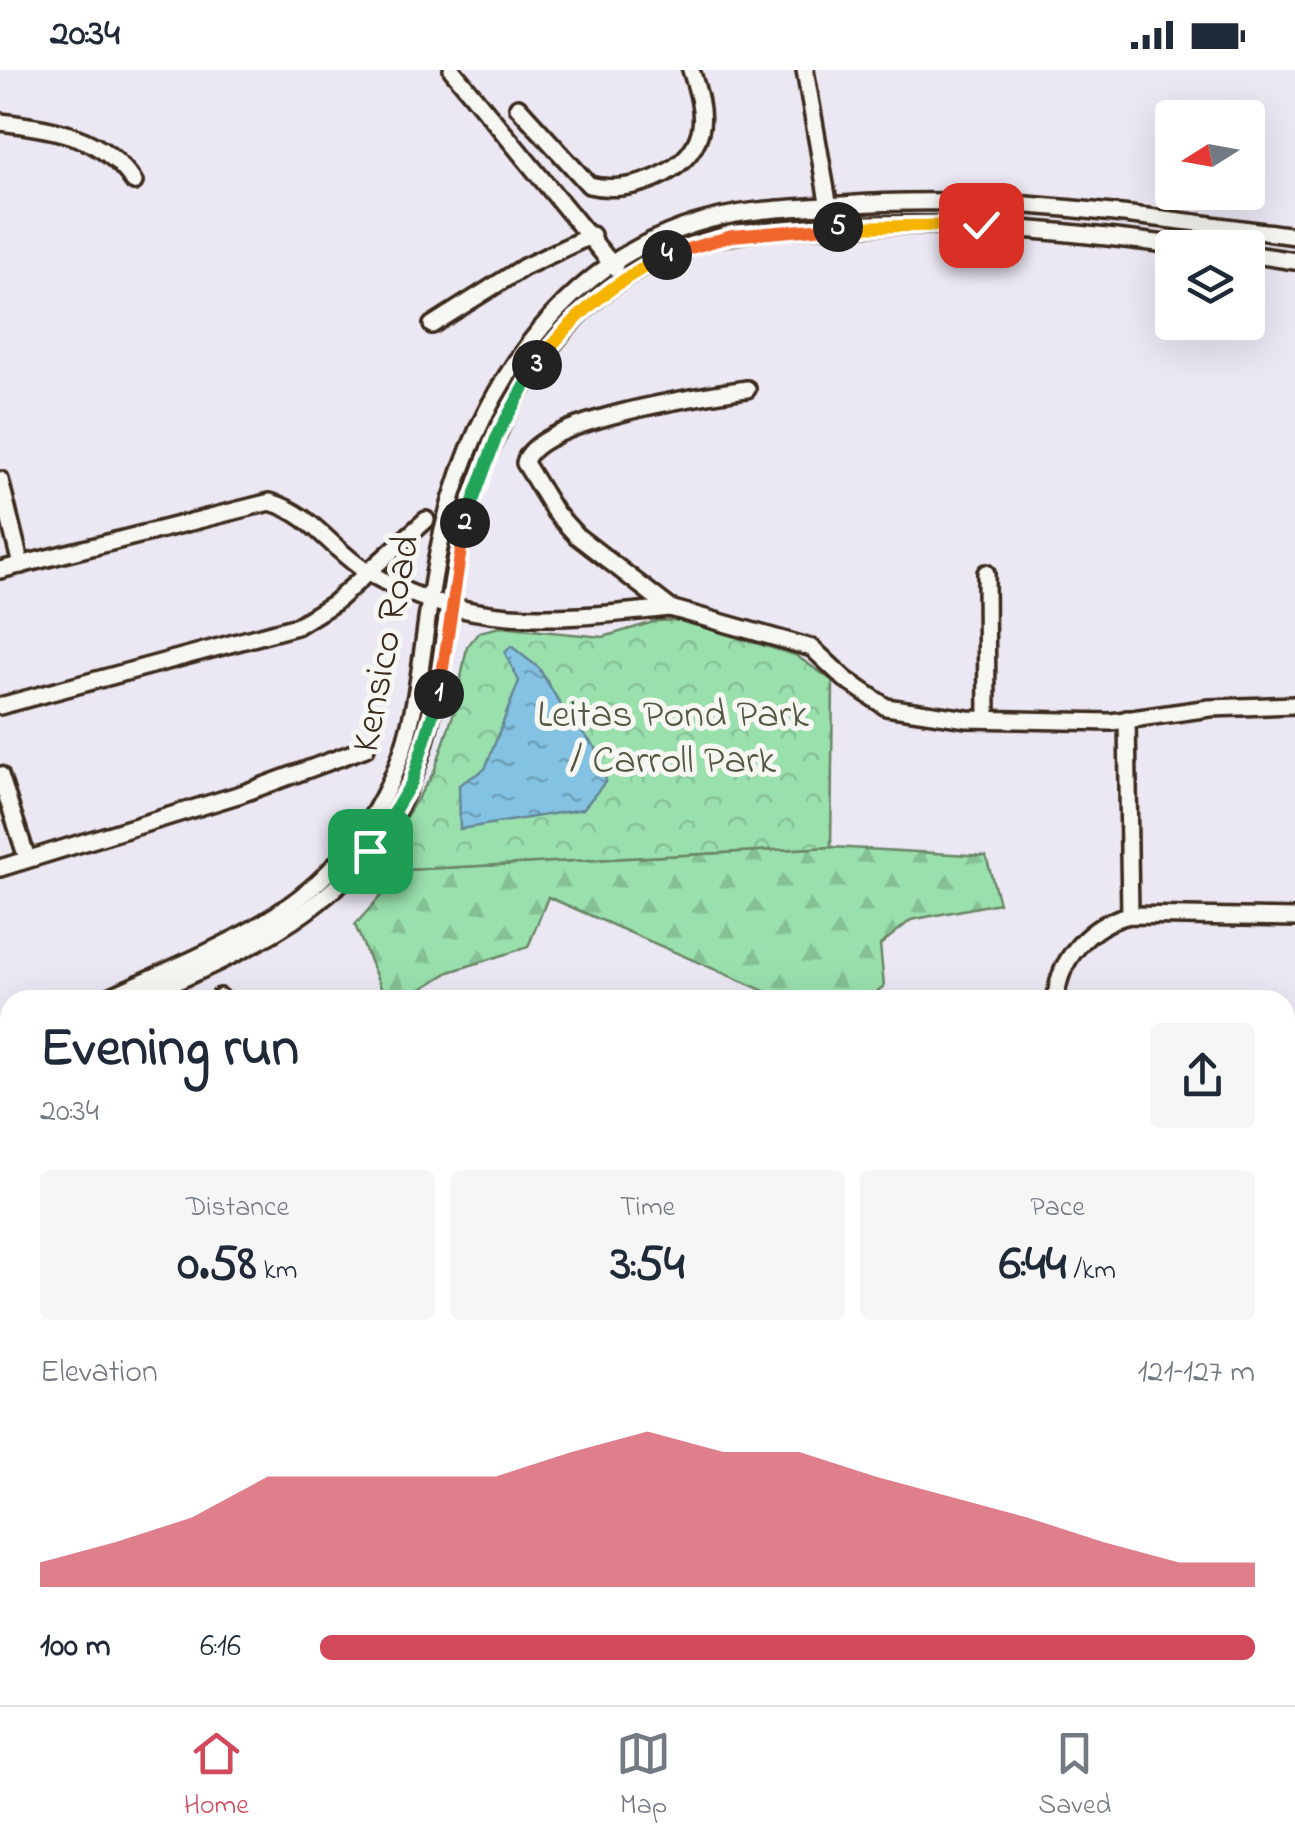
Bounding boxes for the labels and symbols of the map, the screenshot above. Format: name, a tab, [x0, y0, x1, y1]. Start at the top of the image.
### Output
north arrow	[1155, 100, 1265, 210]
pin	[939, 183, 1024, 268]
pin: 5	[813, 202, 863, 252]
pin: 4	[642, 230, 692, 280]
pin: 3	[512, 340, 562, 390]
pin: 2	[440, 498, 490, 548]
street label: Kensico Road	[338, 530, 438, 758]
pin: 1	[414, 669, 464, 719]
park label: Leitas Pond Park / Carroll Park	[537, 687, 809, 792]
pin	[328, 809, 413, 894]

